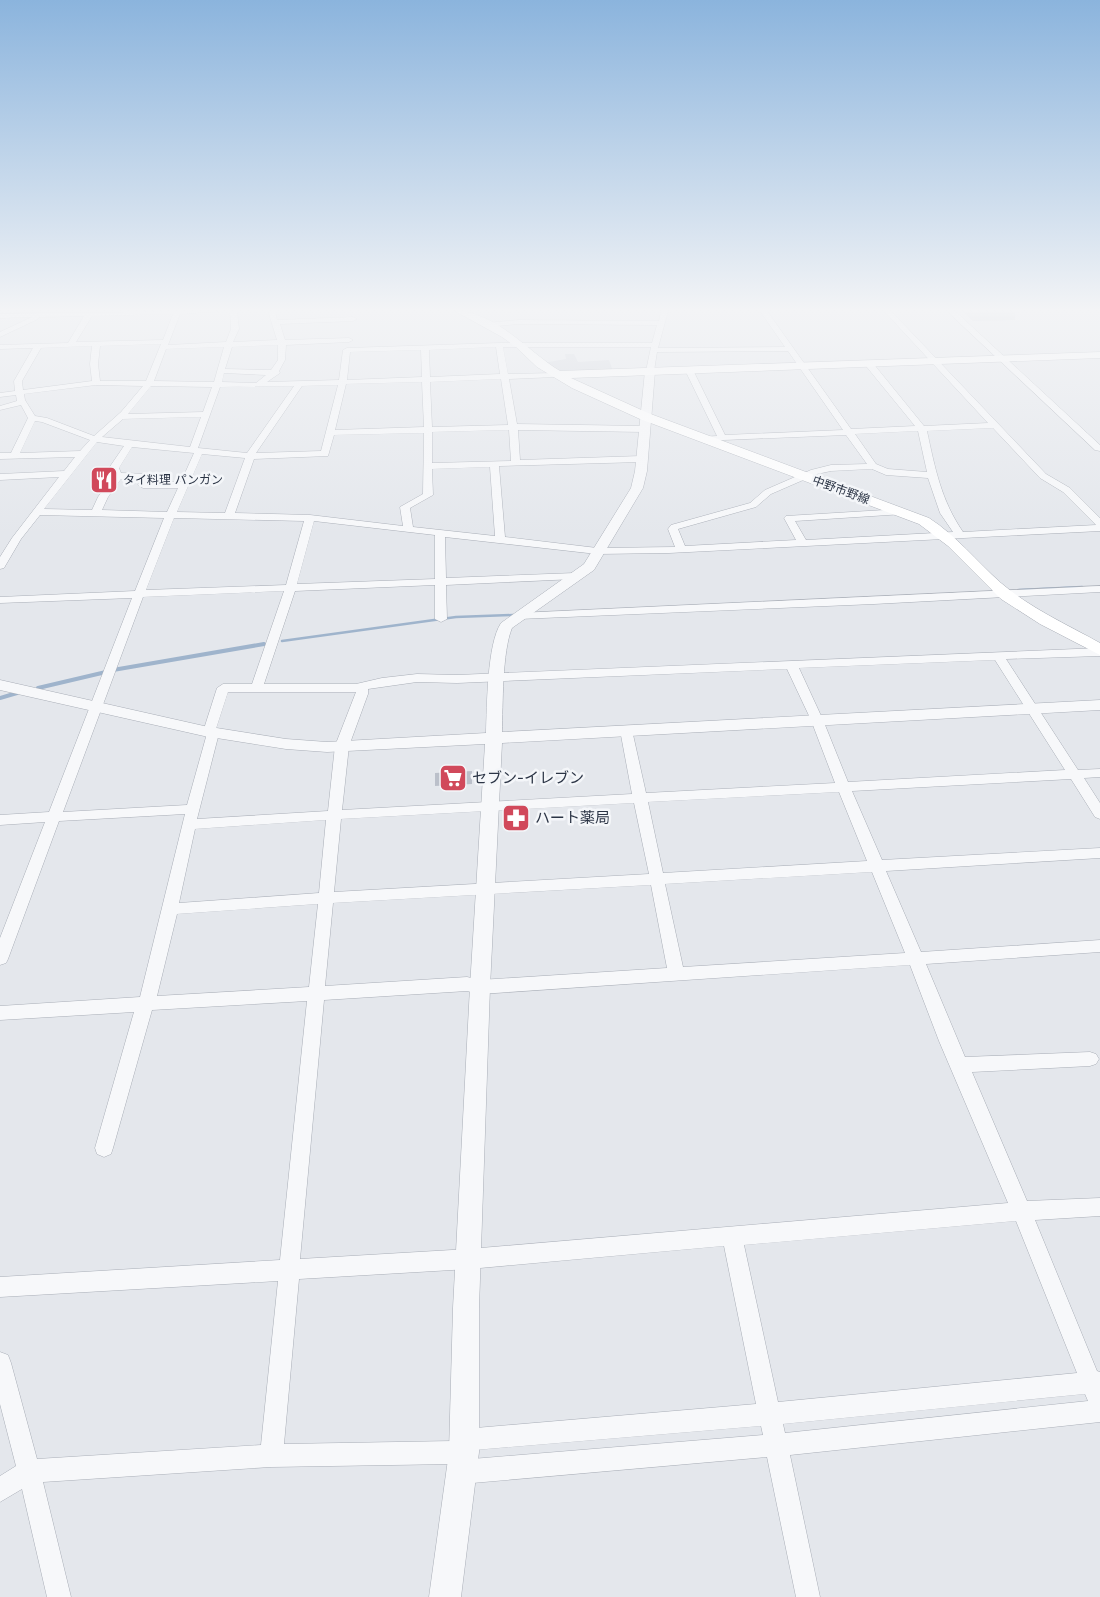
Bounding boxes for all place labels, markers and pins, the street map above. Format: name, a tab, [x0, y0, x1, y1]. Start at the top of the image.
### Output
restaurant icon: タイ料理 パンガン	[89, 465, 119, 495]
place label: タイ料理 パンガン	[123, 472, 223, 487]
supermarket icon: セブン-イレブン	[438, 763, 468, 793]
place label: セブン-イレブン	[472, 768, 584, 787]
pharmacy icon: ハート薬局	[501, 803, 531, 833]
place label: ハート薬局	[535, 808, 610, 827]

